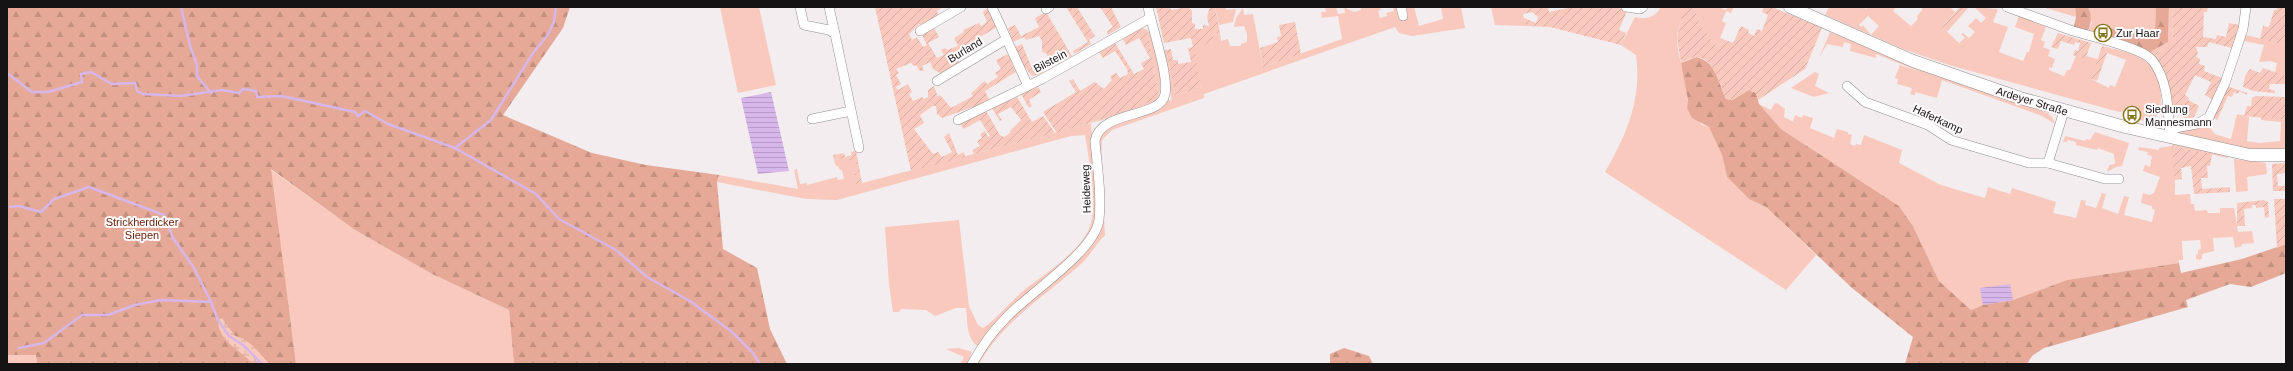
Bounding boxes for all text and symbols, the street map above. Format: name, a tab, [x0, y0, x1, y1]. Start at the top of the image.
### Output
bus stop icon: Zur Haar	[2093, 23, 2113, 43]
place label: Zur Haar	[2116, 27, 2160, 39]
street label: Burland	[946, 35, 984, 65]
street label: Bilstein	[1032, 47, 1068, 75]
street label: Ardeyer Straße	[1995, 84, 2069, 118]
street label: Haferkamp	[1911, 102, 1965, 136]
place label: Siedlung Mannesmann	[2145, 103, 2212, 128]
bus stop icon: Siedlung Mannesmann	[2122, 105, 2142, 125]
street label: Heideweg	[1079, 164, 1093, 214]
park label: Strickherdicker Siepen	[106, 216, 179, 241]

